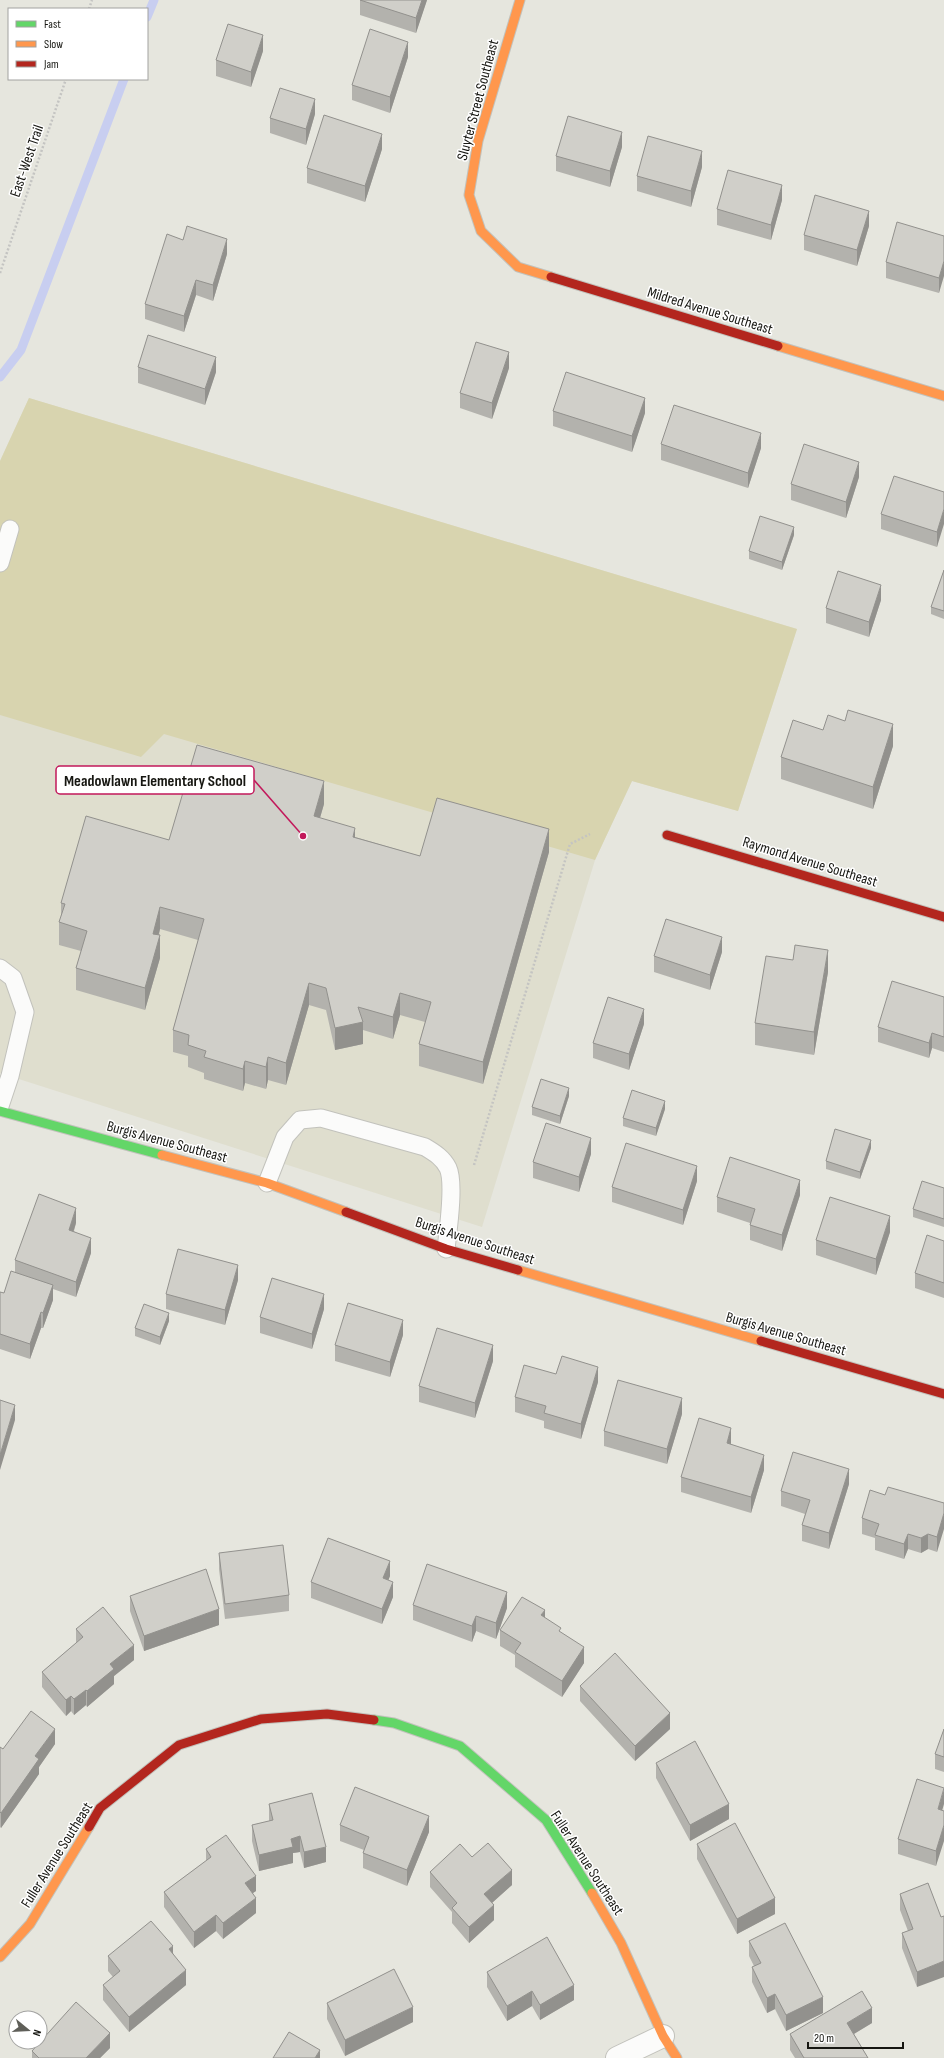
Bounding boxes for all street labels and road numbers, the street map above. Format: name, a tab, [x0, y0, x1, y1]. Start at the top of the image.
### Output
street label: Sluyter Street Southeast	[453, 37, 503, 162]
street label: East-West Trail	[6, 122, 48, 200]
street label: Mildred Avenue Southeast	[645, 283, 775, 339]
street label: Raymond Avenue Southeast	[740, 832, 880, 892]
street label: Burgis Avenue Southeast	[105, 1117, 230, 1167]
street label: Burgis Avenue Southeast	[413, 1213, 537, 1269]
street label: Burgis Avenue Southeast	[724, 1308, 849, 1360]
street label: Fuller Avenue Southeast	[17, 1798, 97, 1911]
street label: Fuller Avenue Southeast	[546, 1807, 628, 1919]

